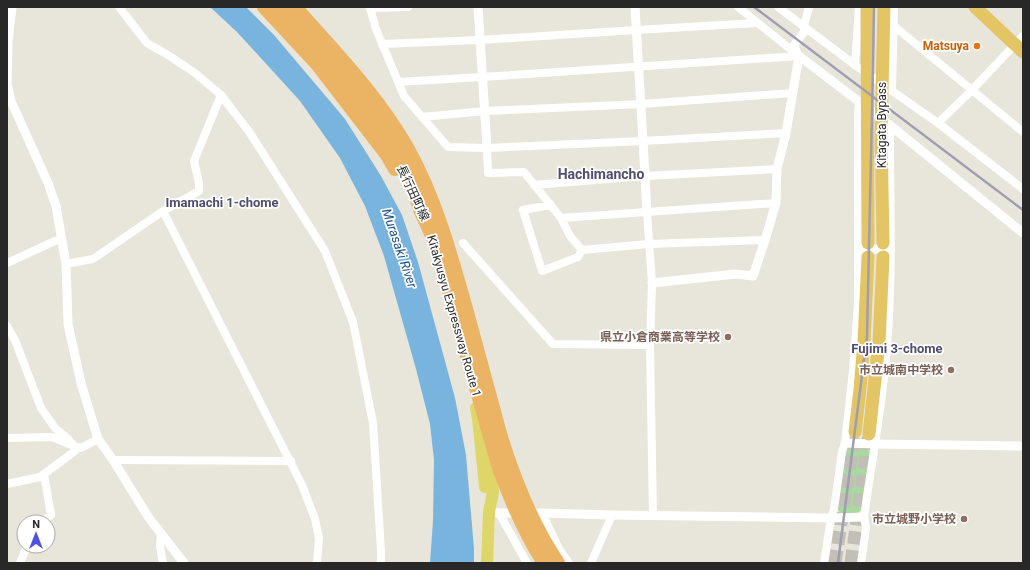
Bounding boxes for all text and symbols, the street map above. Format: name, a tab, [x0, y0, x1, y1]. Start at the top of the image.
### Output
place label: Matsuya	[923, 39, 970, 53]
marker: Matsuya	[972, 41, 982, 51]
street label: Kitagata Bypass	[875, 82, 889, 168]
street label: 長行田町線	[394, 163, 432, 223]
district label: Hachimancho	[558, 166, 644, 182]
district label: Imamachi 1-chome	[165, 195, 279, 210]
water label: Murasaki River	[379, 207, 420, 290]
street label: Kitakyusyu Expressway Route 1	[424, 233, 484, 399]
place label: 県立小倉商業高等学校	[600, 330, 720, 344]
marker: 県立小倉商業高等学校	[723, 332, 733, 342]
district label: Fujimi 3-chome	[851, 341, 943, 356]
place label: 市立城南中学校	[859, 363, 943, 377]
marker: 市立城南中学校	[946, 365, 956, 375]
place label: 市立城野小学校	[872, 512, 956, 526]
north arrow	[16, 514, 56, 554]
marker: 市立城野小学校	[959, 514, 969, 524]
text: N	[32, 518, 40, 531]

